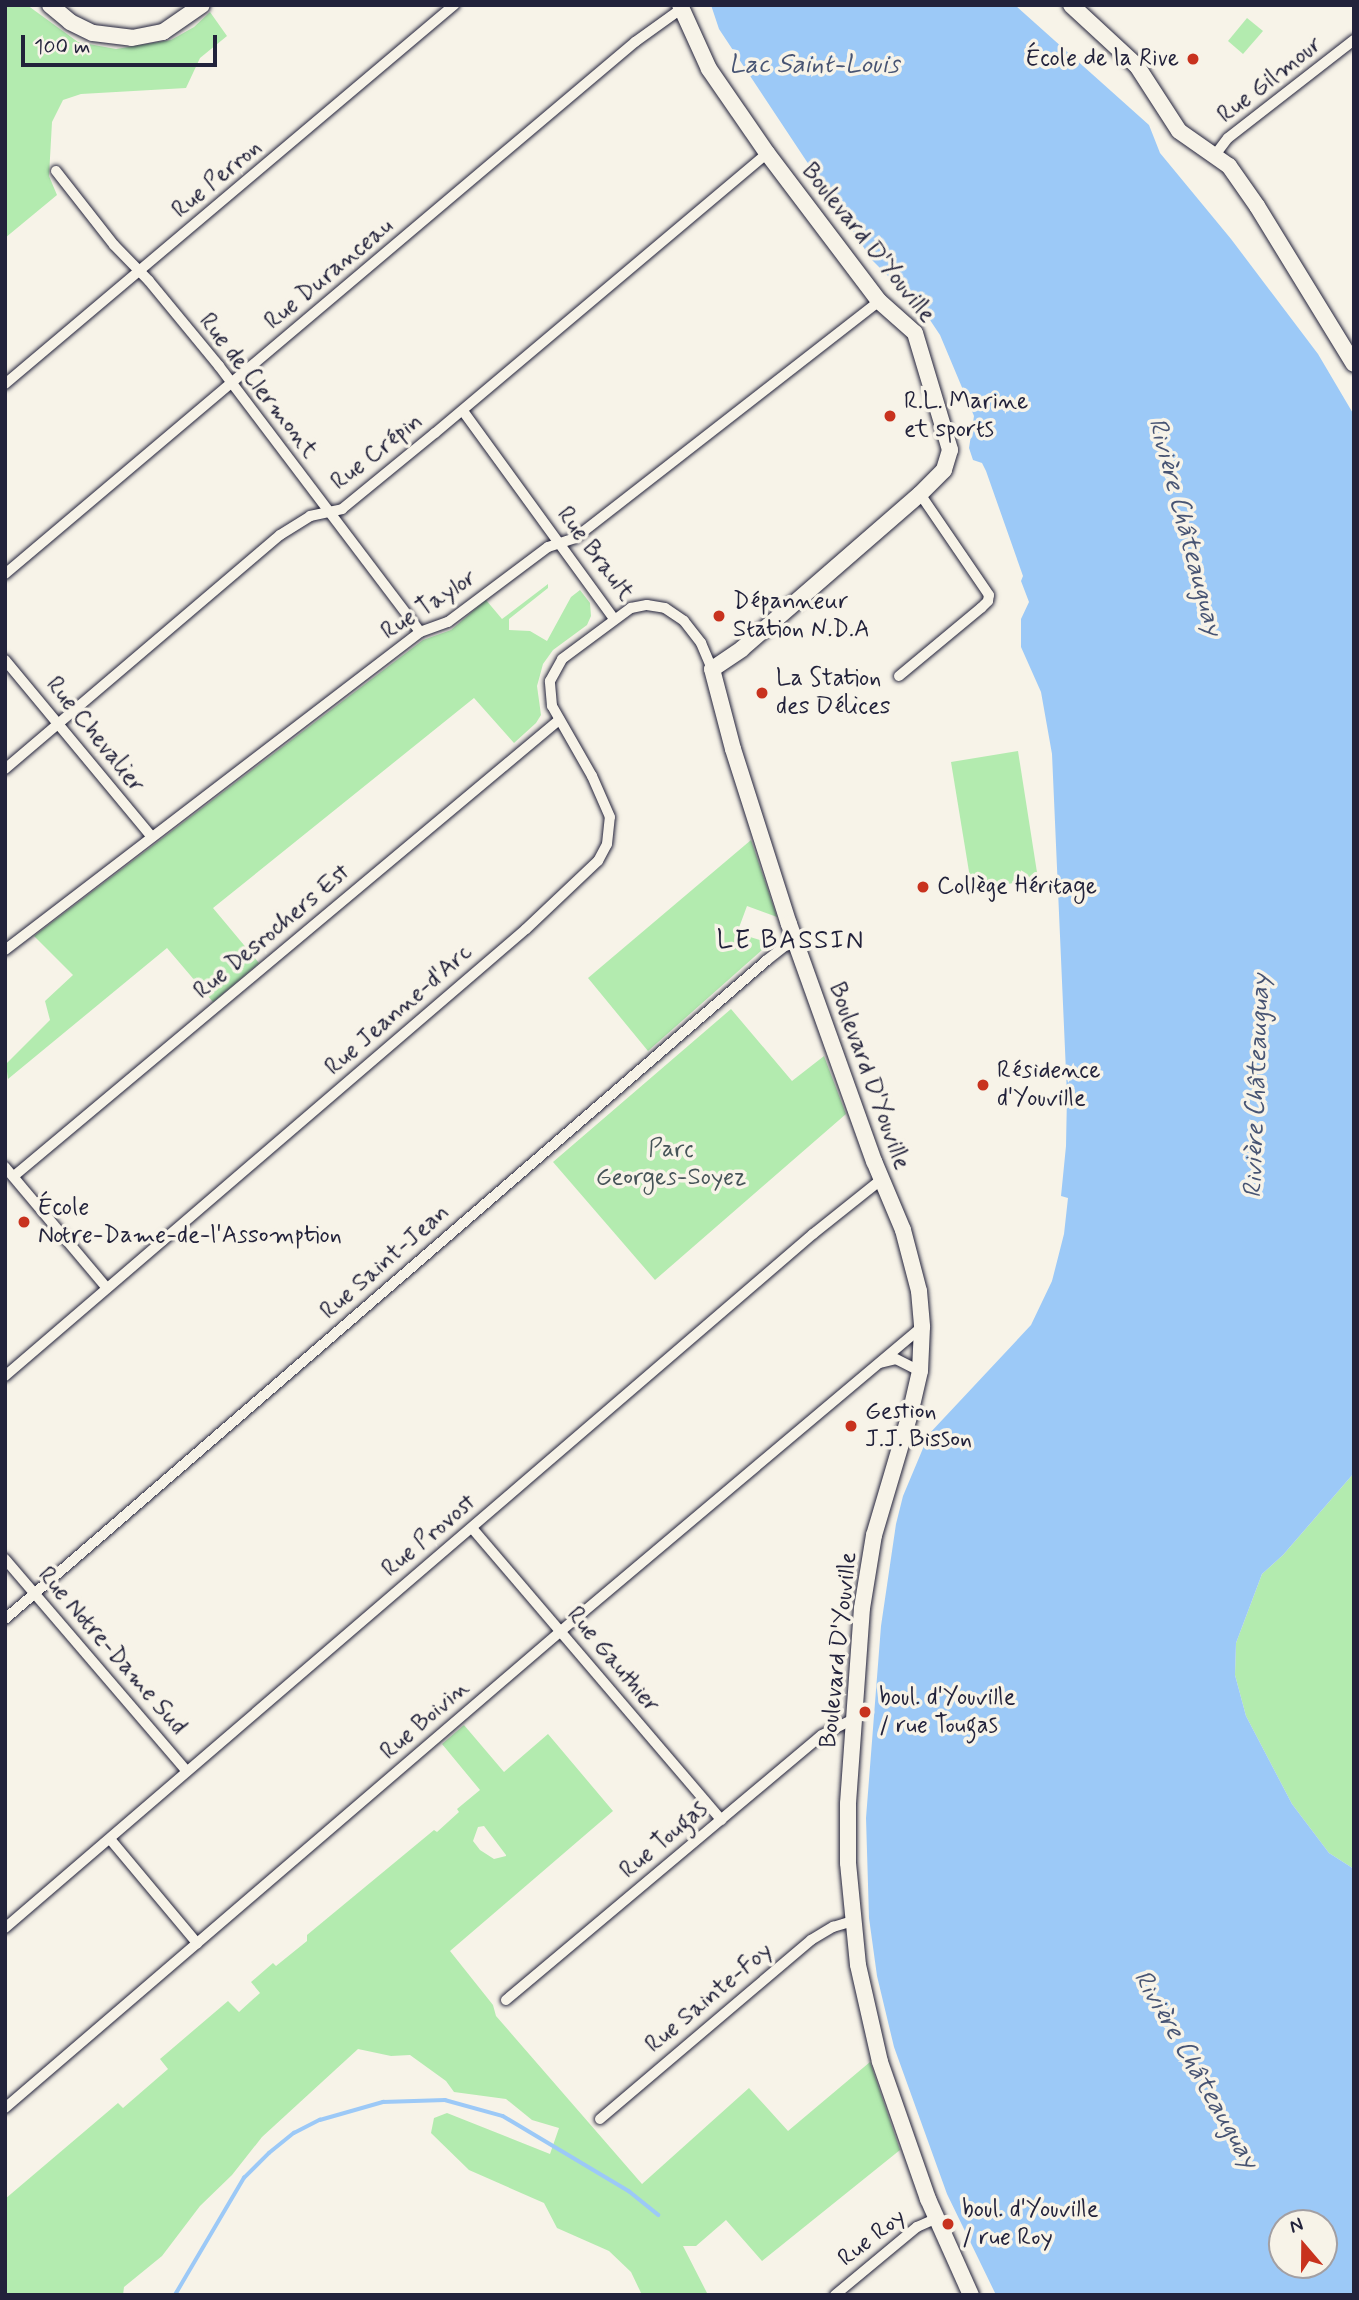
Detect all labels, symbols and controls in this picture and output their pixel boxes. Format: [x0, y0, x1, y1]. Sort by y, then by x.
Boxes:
scale bar [24, 21, 220, 65]
street label: Rue Gilmour [1210, 29, 1330, 131]
text: 100 m [34, 33, 90, 61]
place label: École de la Rive [1025, 45, 1179, 73]
water label: Lac Saint-Louis [727, 50, 901, 82]
marker: École de la Rive [1185, 51, 1201, 67]
street label: Rue Perron [167, 133, 267, 225]
street label: Boulevard D'Youville [795, 158, 941, 328]
street label: Rue Duranceau [262, 214, 396, 334]
street label: Rue de Clermont [194, 310, 322, 462]
place label: R.L. Marine et sports [904, 388, 1028, 444]
street label: Rue Crépin [325, 407, 429, 497]
marker: R.L. Marine et sports [882, 408, 898, 424]
water label: Rivière Châteauguay [1139, 412, 1229, 642]
street label: Rue Brault [551, 503, 639, 605]
street label: Rue Taylor [378, 565, 480, 645]
place label: Dépanneur Station N.D.A [733, 588, 869, 644]
marker: Dépanneur Station N.D.A [711, 608, 727, 624]
place label: La Station des Délices [776, 665, 890, 721]
street label: Rue Chevalier [39, 671, 151, 799]
marker: La Station des Délices [754, 685, 770, 701]
street label: Rue Desrochers Est [189, 859, 355, 1005]
place label: Collège Héritage [937, 873, 1099, 901]
marker: Collège Héritage [915, 879, 931, 895]
district label: LE BASSIN [717, 926, 865, 958]
street label: Rue Jeanne-d'Arc [319, 938, 479, 1082]
water label: Rivière Châteauguay [1238, 971, 1278, 1201]
street label: Boulevard D'Youville [822, 979, 916, 1173]
place label: Résidence d'Youville [997, 1057, 1100, 1113]
marker: Résidence d'Youville [975, 1077, 991, 1093]
park label: Parc Georges-Soyez [596, 1136, 746, 1192]
place label: École Notre-Dame-de-l'Assomption [38, 1194, 342, 1250]
street label: Rue Saint-Jean [315, 1199, 455, 1325]
marker: École Notre-Dame-de-l'Assomption [16, 1214, 32, 1230]
place label: Gestion J.J. Bisson [865, 1398, 972, 1454]
marker: Gestion J.J. Bisson [843, 1418, 859, 1434]
street label: Rue Provost [376, 1488, 482, 1584]
street label: Boulevard D'Youville [814, 1551, 864, 1749]
street label: Rue Notre-Dame Sud [31, 1561, 193, 1741]
street label: Rue Gauthier [562, 1603, 664, 1717]
street label: Rue Boivin [374, 1673, 476, 1767]
place label: boul. d'Youville / rue Tougas [879, 1684, 1015, 1740]
marker: boul. d'Youville / rue Tougas [857, 1704, 873, 1720]
street label: Rue Tougas [614, 1794, 714, 1886]
street label: Rue Sainte-Foy [640, 1937, 778, 2059]
water label: Rivière Châteauguay [1124, 1963, 1266, 2177]
place label: boul. d'Youville / rue Roy [962, 2196, 1098, 2252]
street label: Rue Roy [832, 2202, 912, 2274]
north arrow [1268, 2209, 1338, 2279]
text: N [1286, 2212, 1307, 2240]
marker: boul. d'Youville / rue Roy [940, 2216, 956, 2232]

